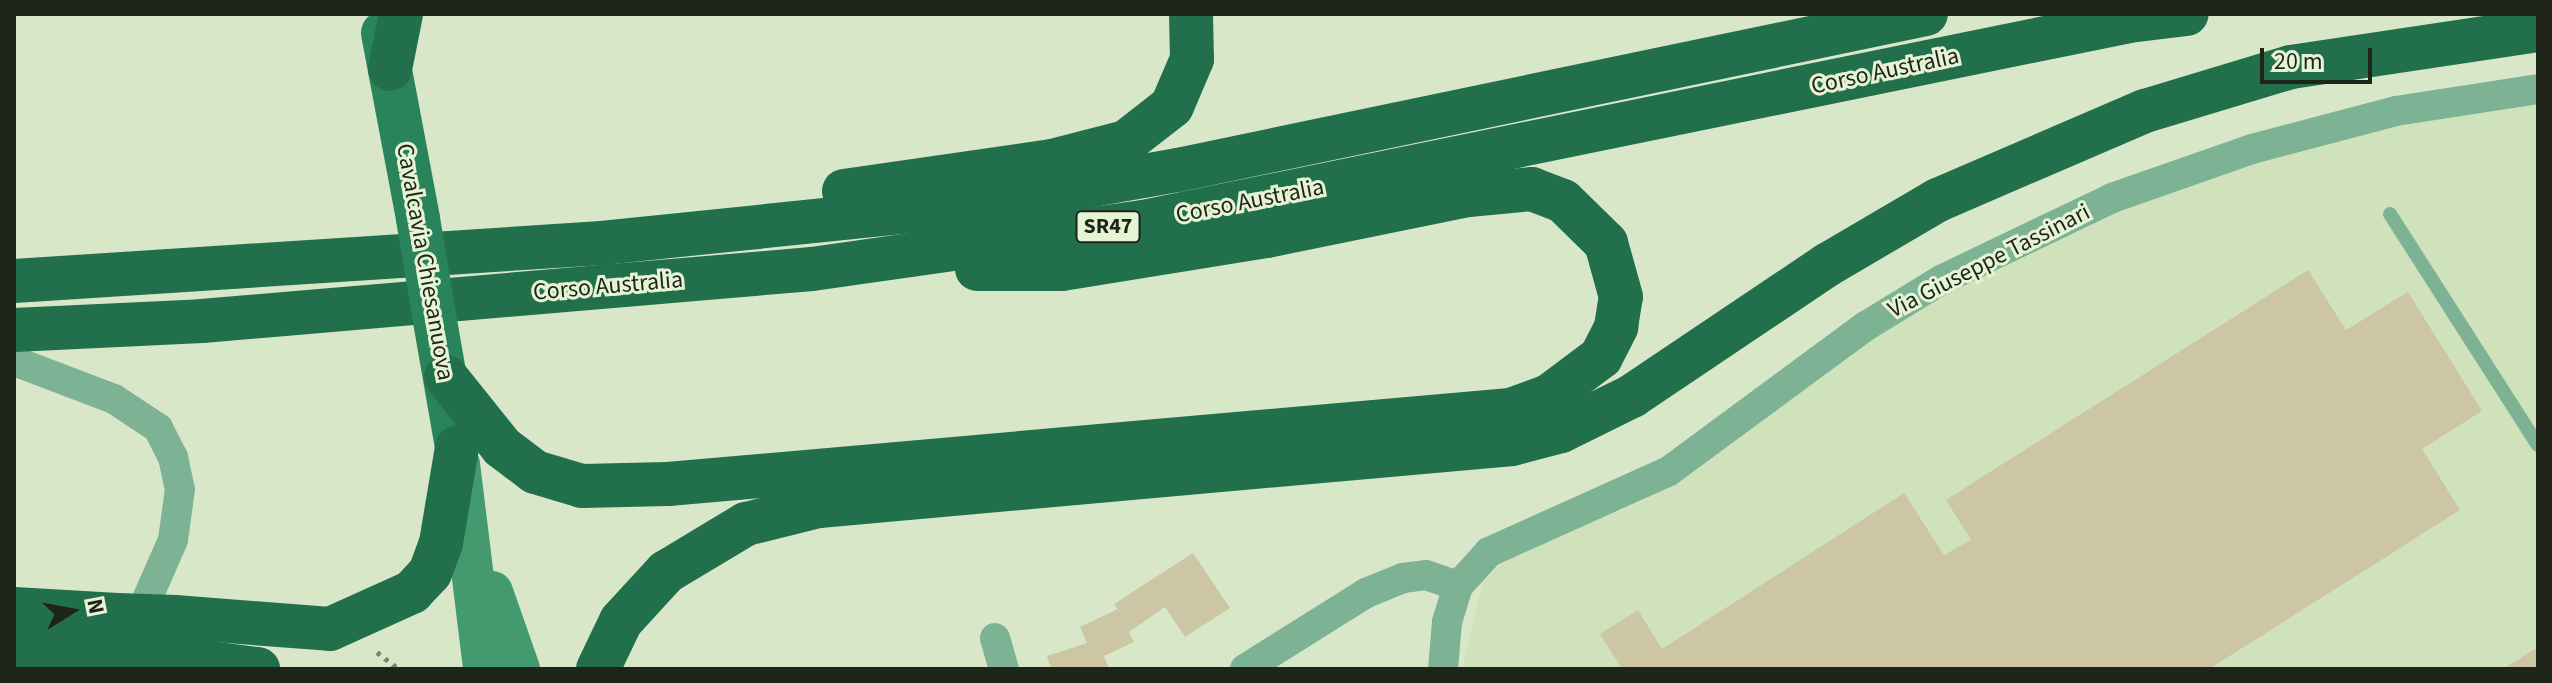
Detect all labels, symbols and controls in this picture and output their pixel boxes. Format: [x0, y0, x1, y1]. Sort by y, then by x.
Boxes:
scale bar [2264, 32, 2376, 82]
street label: Corso Australia [1808, 41, 1962, 101]
text: 20 m [2274, 44, 2323, 79]
street label: Cavalcavia Chiesanuova [390, 141, 460, 383]
street label: Corso Australia [1173, 173, 1327, 229]
street label: Via Giuseppe Tassinari [1883, 198, 2095, 324]
road number: SR47 [1074, 209, 1142, 245]
street label: Corso Australia [532, 265, 684, 307]
north arrow [32, 571, 112, 651]
text: N [78, 596, 113, 617]

